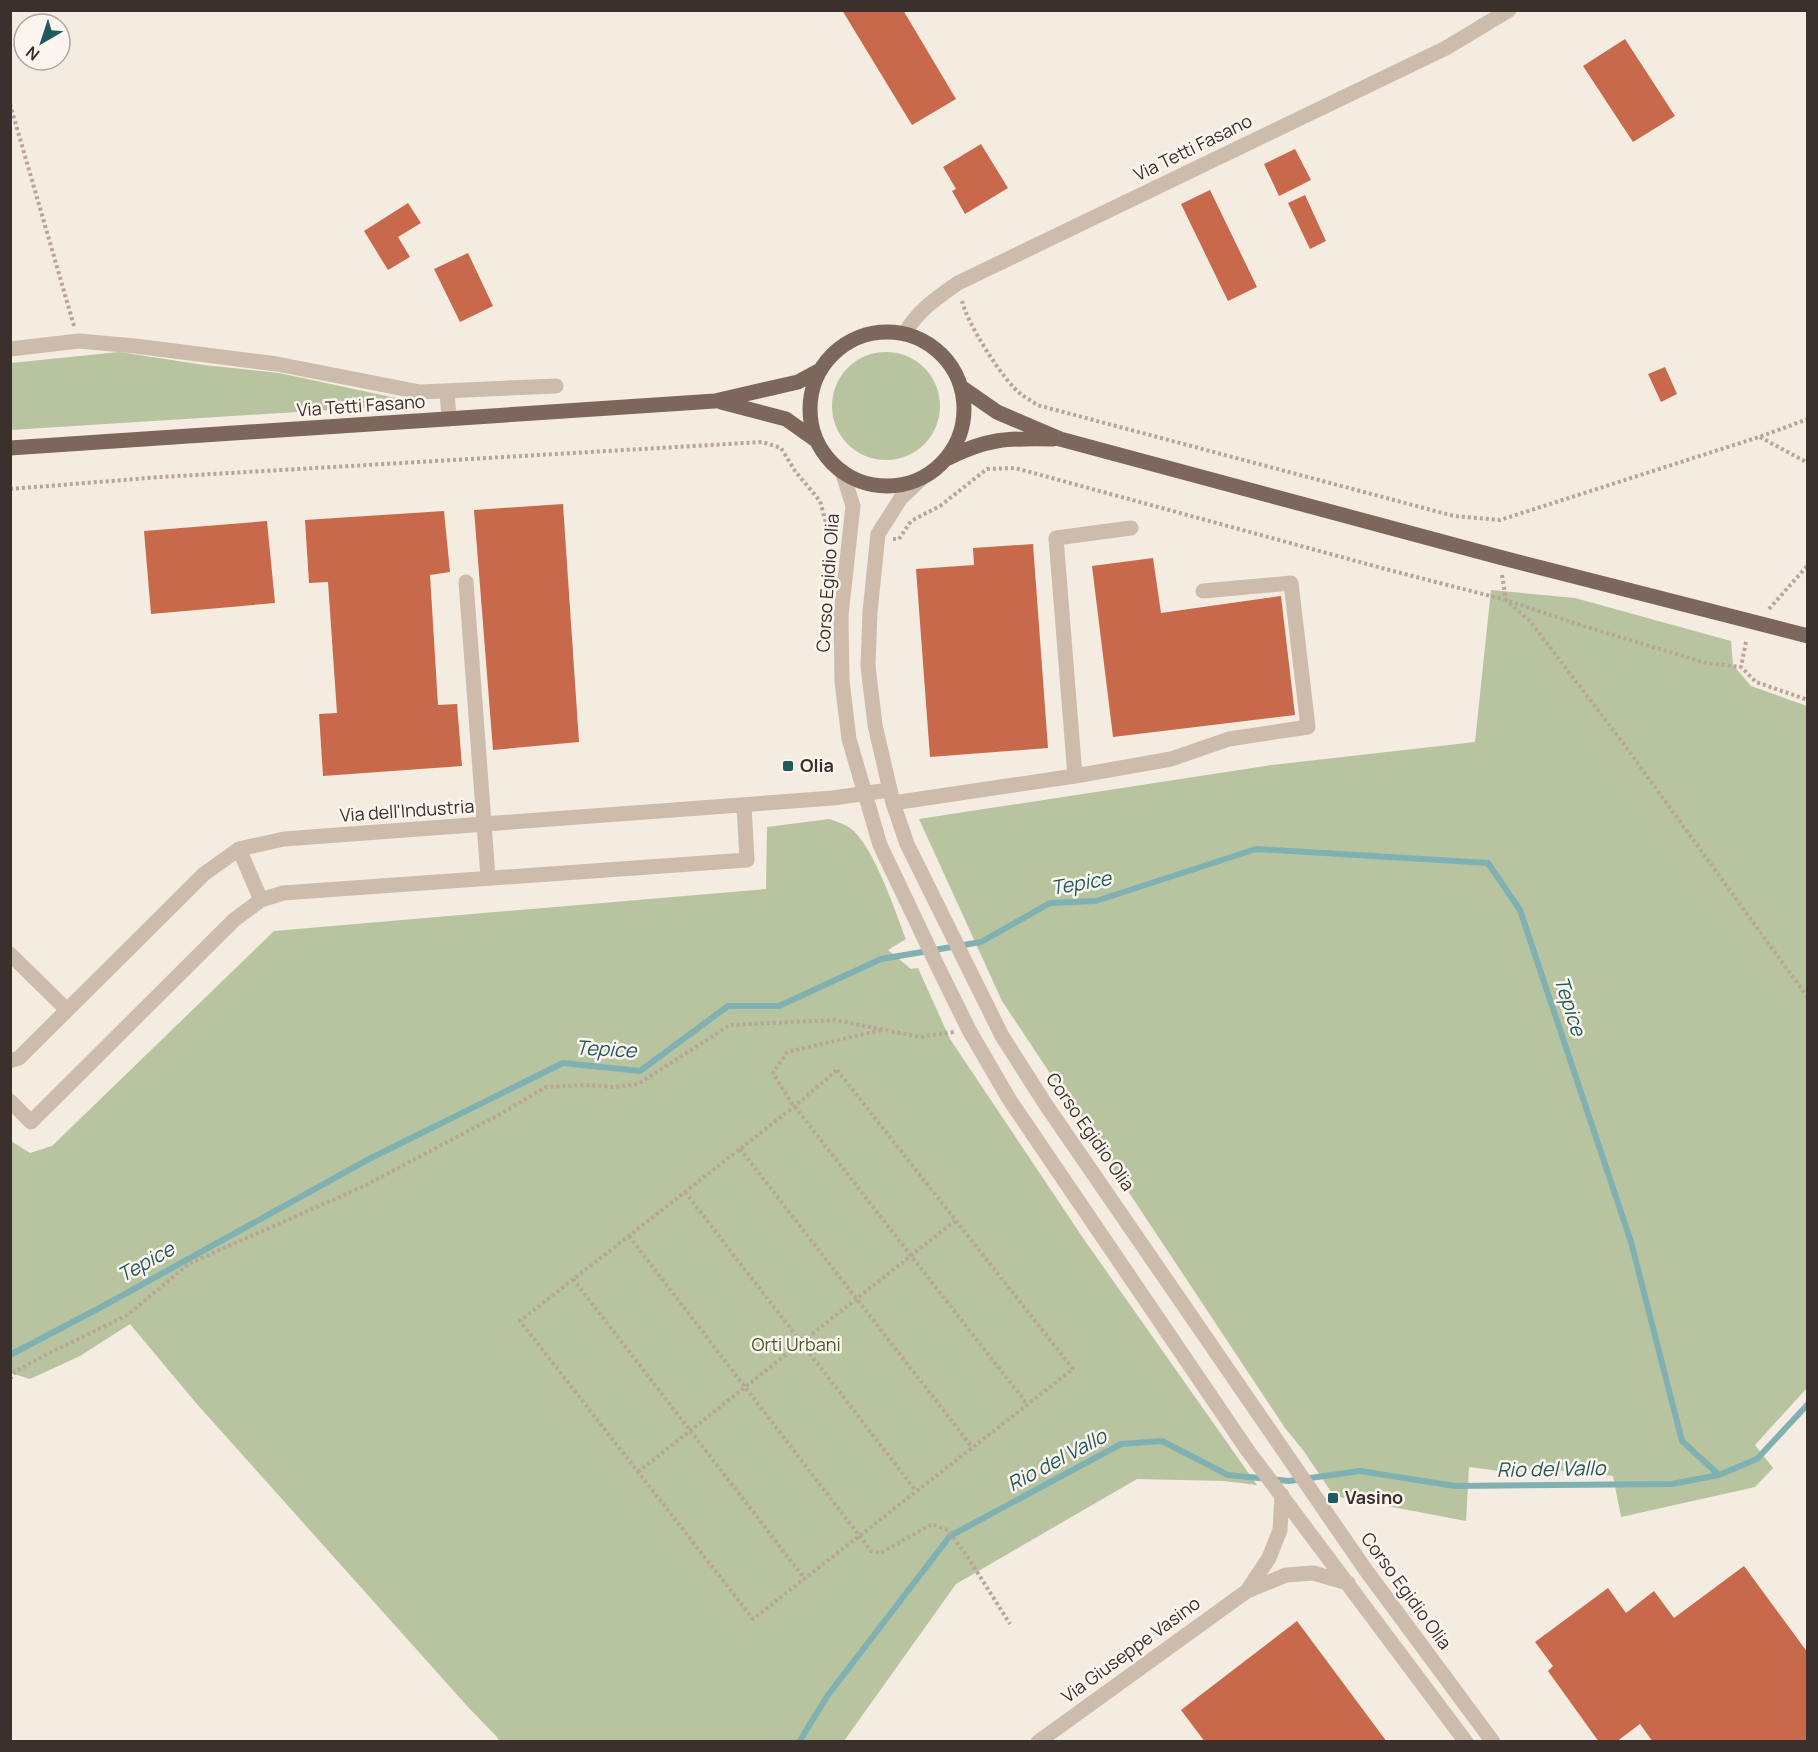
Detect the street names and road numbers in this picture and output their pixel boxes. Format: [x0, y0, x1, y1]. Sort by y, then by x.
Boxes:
street label: Via Tetti Fasano [1129, 108, 1256, 186]
street label: Via Tetti Fasano [296, 389, 426, 421]
street label: Corso Egidio Olia [810, 513, 844, 653]
street label: Via dell'Industria [339, 793, 475, 827]
street label: Corso Egidio Olia [1041, 1068, 1141, 1195]
street label: Corso Egidio Olia [1356, 1527, 1457, 1654]
street label: Via Giuseppe Vasino [1056, 1591, 1205, 1708]

